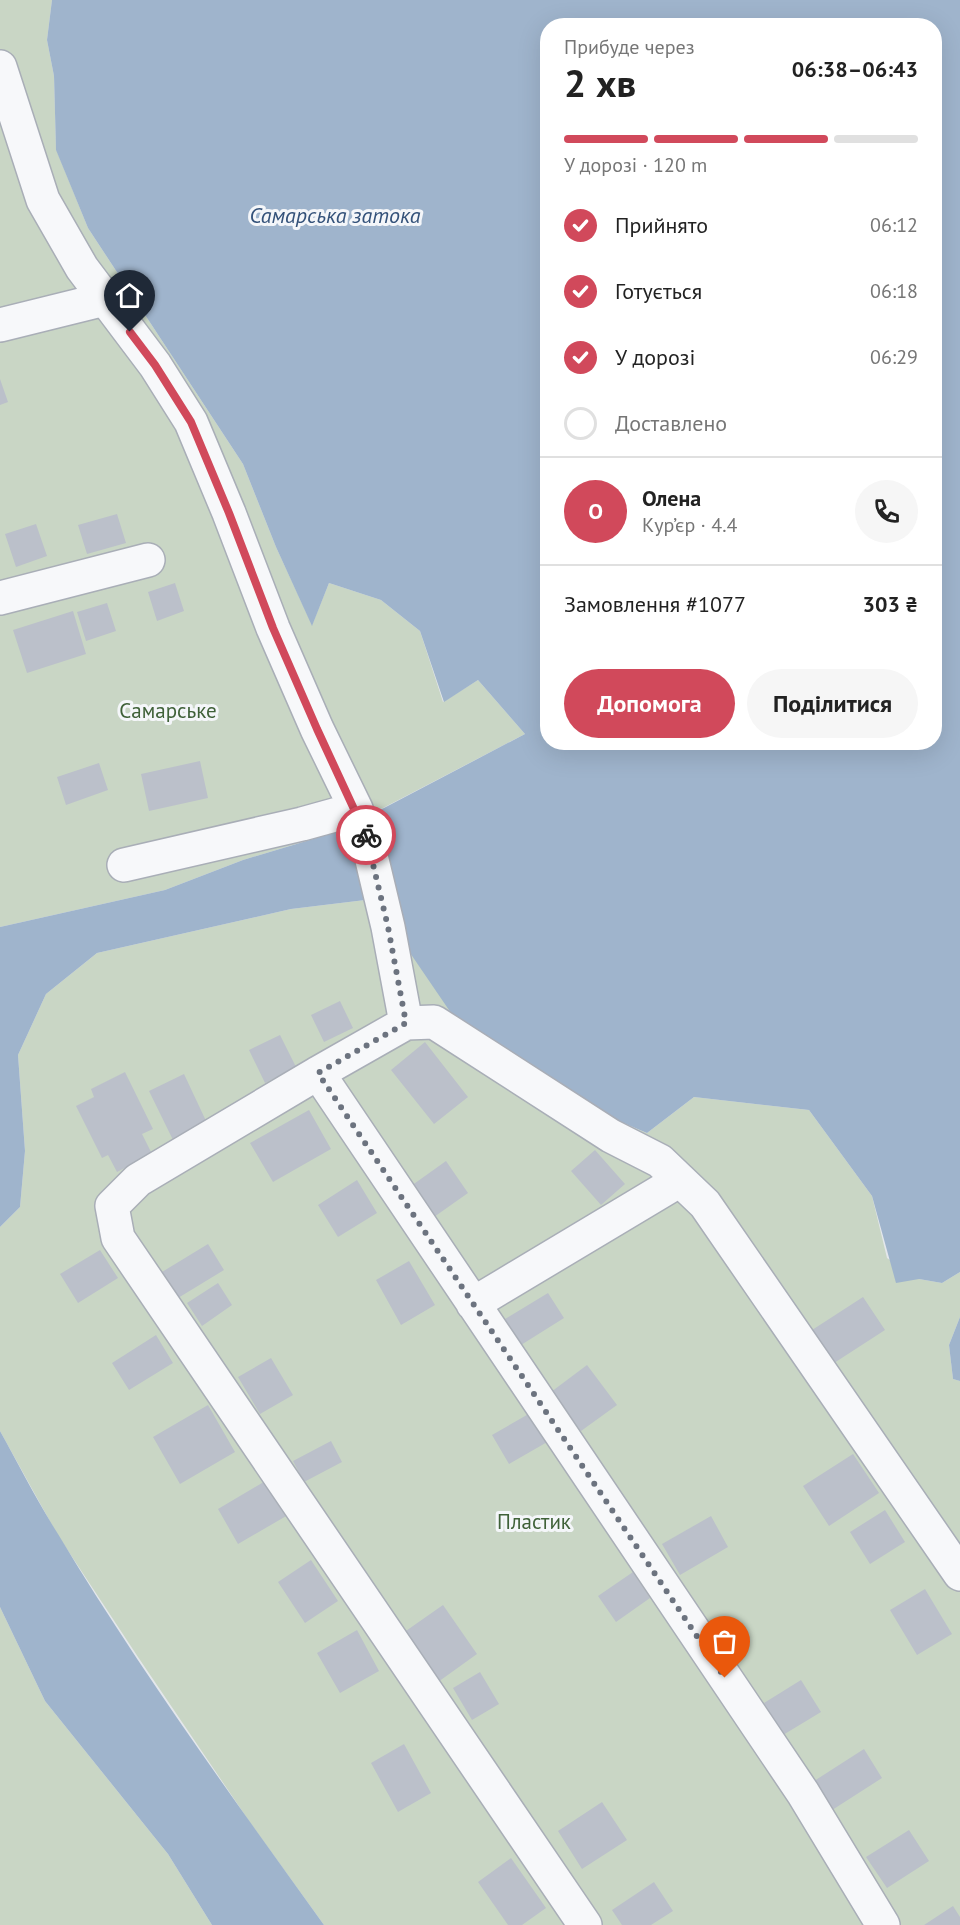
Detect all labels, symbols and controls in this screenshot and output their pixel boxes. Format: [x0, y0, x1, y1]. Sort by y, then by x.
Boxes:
text: Прибуде через [564, 34, 695, 60]
text: 06:38–06:43 [792, 55, 918, 83]
text: 2 хв [564, 57, 636, 108]
text: У дорозі · 120 m [564, 152, 707, 178]
water label: Самарська затока [250, 201, 421, 229]
icon: check [564, 209, 597, 242]
text: Прийнято [615, 211, 708, 239]
text: 06:12 [870, 212, 918, 238]
pin [104, 270, 155, 332]
icon: check [564, 275, 597, 308]
text: Готується [615, 277, 702, 305]
text: 06:18 [870, 278, 918, 304]
icon: home [113, 279, 146, 312]
icon: check [564, 341, 597, 374]
text: У дорозі [615, 343, 695, 371]
text: 06:29 [870, 344, 918, 370]
text: Доставлено [615, 409, 727, 437]
button: phone [855, 480, 918, 543]
text: Олена [642, 484, 701, 512]
text: О [588, 497, 603, 525]
text: Кур’єр · 4.4 [642, 512, 737, 538]
text: Замовлення #1077 [564, 590, 746, 618]
text: 303 ₴ [863, 590, 918, 618]
button: Допомога [564, 669, 735, 738]
button: Поділитися [747, 669, 918, 738]
park label: Самарське [119, 697, 217, 724]
courier [336, 805, 396, 865]
icon: bike [350, 819, 383, 852]
park label: Пластик [497, 1508, 571, 1535]
pin [699, 1616, 750, 1678]
icon: bag [708, 1625, 741, 1658]

